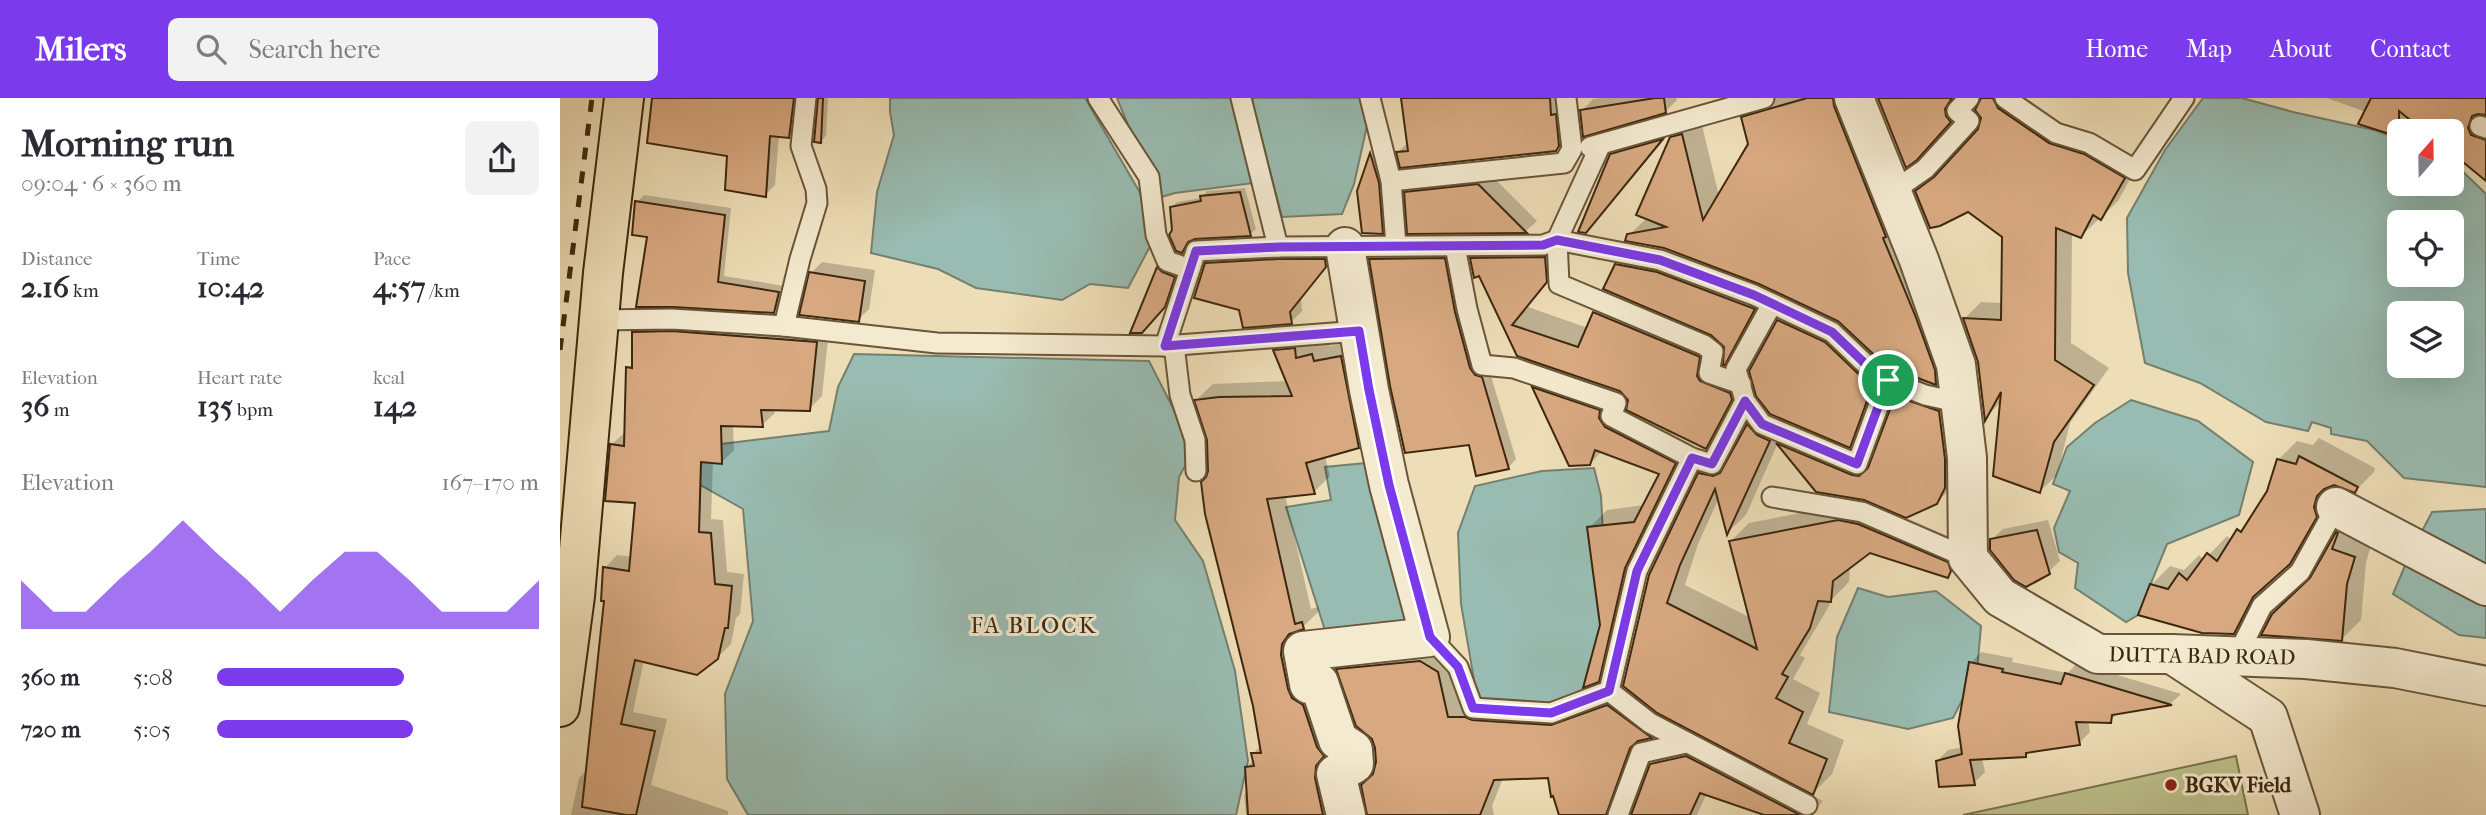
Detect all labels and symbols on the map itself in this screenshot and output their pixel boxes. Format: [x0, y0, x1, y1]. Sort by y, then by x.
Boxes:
north arrow [2387, 119, 2464, 196]
pin [1858, 350, 1918, 410]
district label: FA BLOCK [971, 612, 1097, 639]
street label: DUTTA BAD ROAD [2108, 642, 2296, 670]
place label: BGKV Field [2185, 773, 2292, 797]
marker: BGKV Field [2163, 777, 2179, 793]

